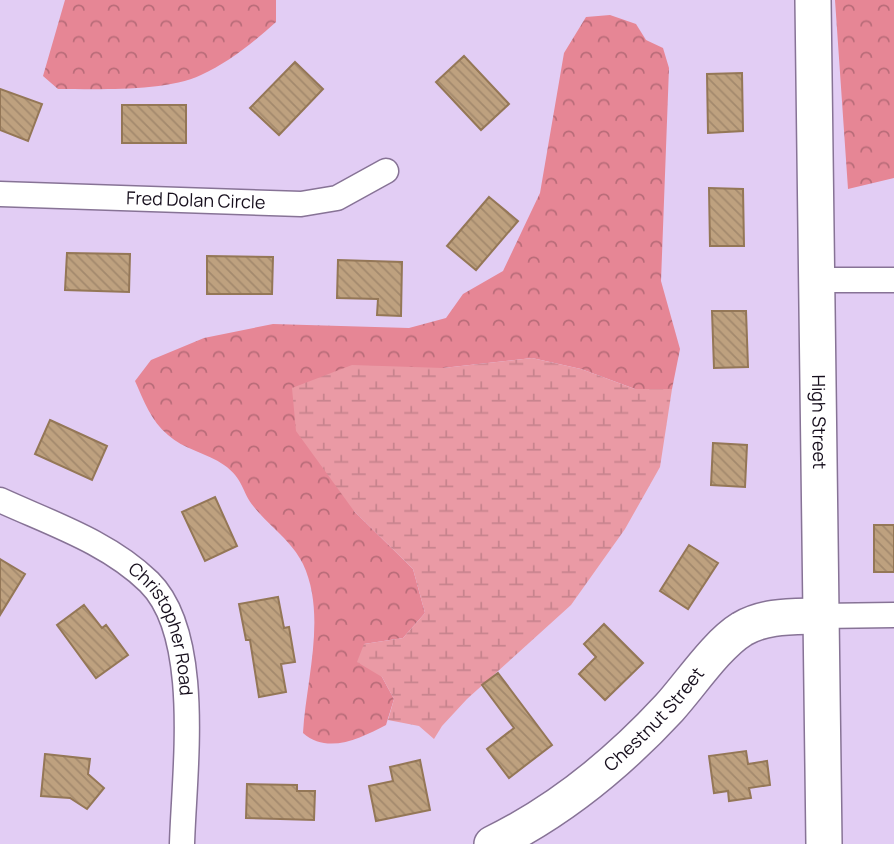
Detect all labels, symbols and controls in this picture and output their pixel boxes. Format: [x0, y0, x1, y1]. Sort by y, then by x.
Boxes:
street label: Fred Dolan Circle [126, 185, 266, 214]
street label: High Street [807, 375, 832, 469]
street label: Christopher Road [124, 556, 199, 696]
street label: Chestnut Street [598, 662, 709, 776]

